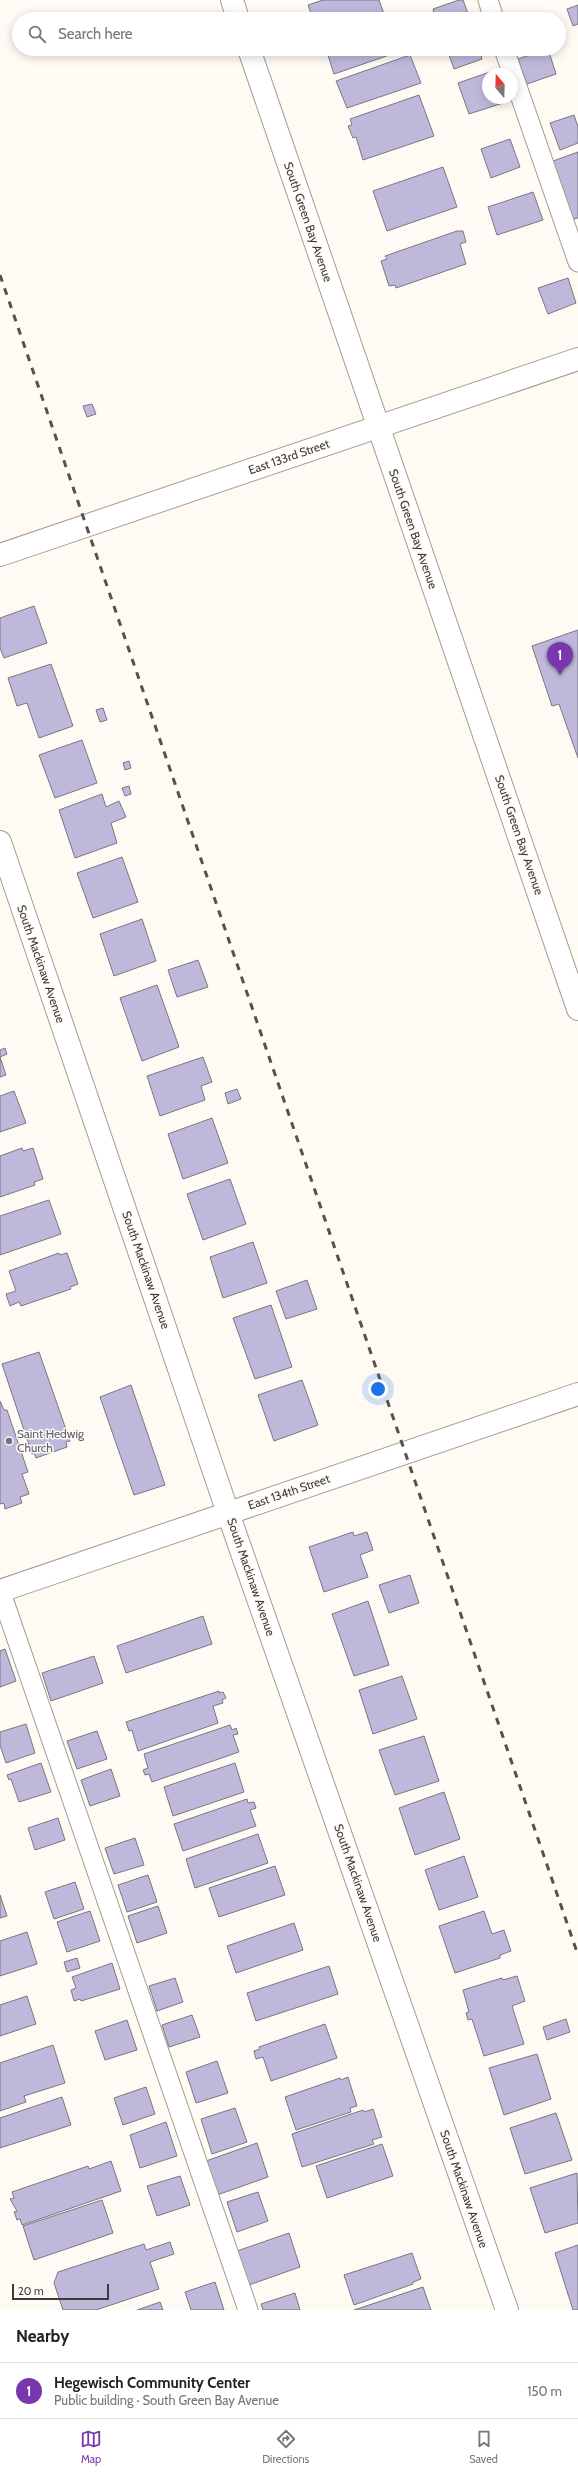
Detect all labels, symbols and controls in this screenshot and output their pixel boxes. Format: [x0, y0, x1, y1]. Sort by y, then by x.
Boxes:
search box [12, 12, 566, 56]
icon: search [26, 23, 48, 45]
text: Search here [58, 25, 133, 43]
north arrow [482, 68, 518, 104]
street label: South Green Bay Avenue [281, 160, 336, 284]
street label: East 133rd Street [246, 436, 331, 477]
street label: South Green Bay Avenue [386, 467, 441, 591]
pin: 1 [547, 642, 573, 675]
street label: South Green Bay Avenue [492, 773, 547, 897]
street label: South Mackinaw Avenue [14, 903, 69, 1025]
street label: South Mackinaw Avenue [119, 1209, 174, 1331]
your location [368, 1379, 388, 1399]
place label: Saint Hedwig Church [17, 1426, 85, 1455]
marker: Saint Hedwig Church [4, 1436, 14, 1446]
street label: East 134th Street [246, 1471, 332, 1513]
street label: South Mackinaw Avenue [224, 1516, 279, 1638]
street label: South Mackinaw Avenue [331, 1822, 386, 1944]
street label: South Mackinaw Avenue [437, 2128, 492, 2250]
scale bar [12, 2282, 109, 2301]
text: 20 m [18, 2284, 44, 2298]
text: Nearby [16, 2326, 69, 2346]
text: Hegewisch Community Center [54, 2374, 250, 2392]
text: 1 [27, 2383, 31, 2399]
text: 150 m [527, 2383, 562, 2399]
text: Public building · South Green Bay Avenue [54, 2392, 279, 2408]
tab: Map [80, 2428, 102, 2466]
tab: Directions [262, 2428, 309, 2466]
tab: Saved [469, 2428, 498, 2466]

